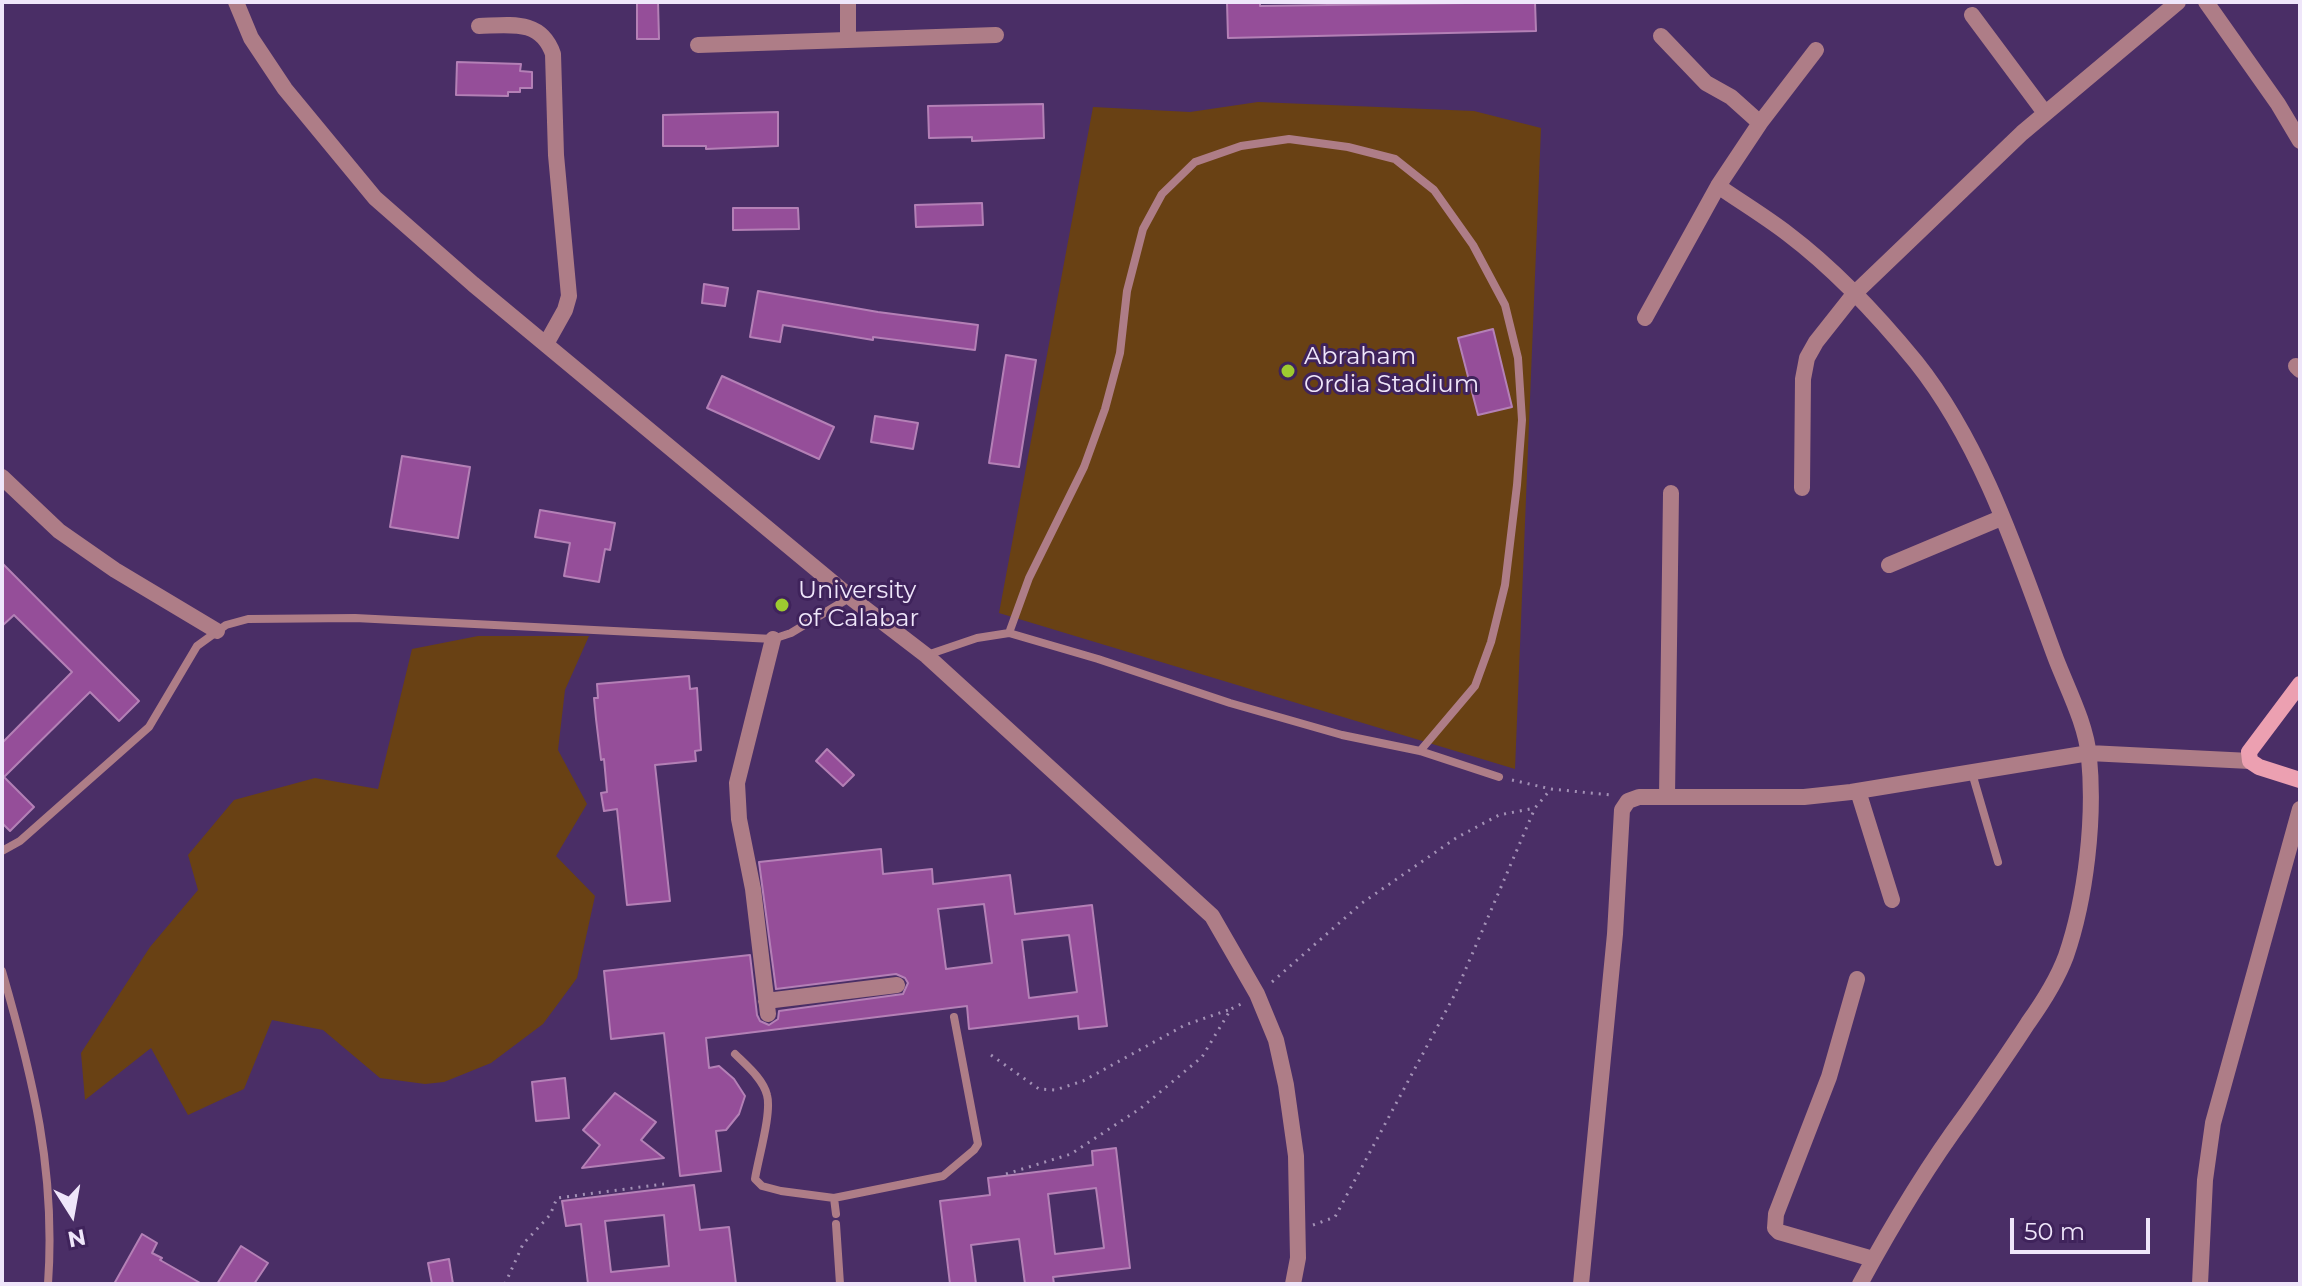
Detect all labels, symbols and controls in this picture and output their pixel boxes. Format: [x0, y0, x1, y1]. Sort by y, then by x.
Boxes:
place label: Abraham Ordia Stadium [1304, 343, 1479, 399]
marker: Abraham Ordia Stadium [1279, 362, 1297, 380]
place label: University of Calabar [798, 577, 919, 633]
marker: University of Calabar [773, 596, 791, 614]
north arrow [32, 1174, 112, 1254]
scale bar [2014, 1202, 2154, 1252]
text: 50 m [2024, 1217, 2085, 1246]
text: N [65, 1223, 88, 1253]

